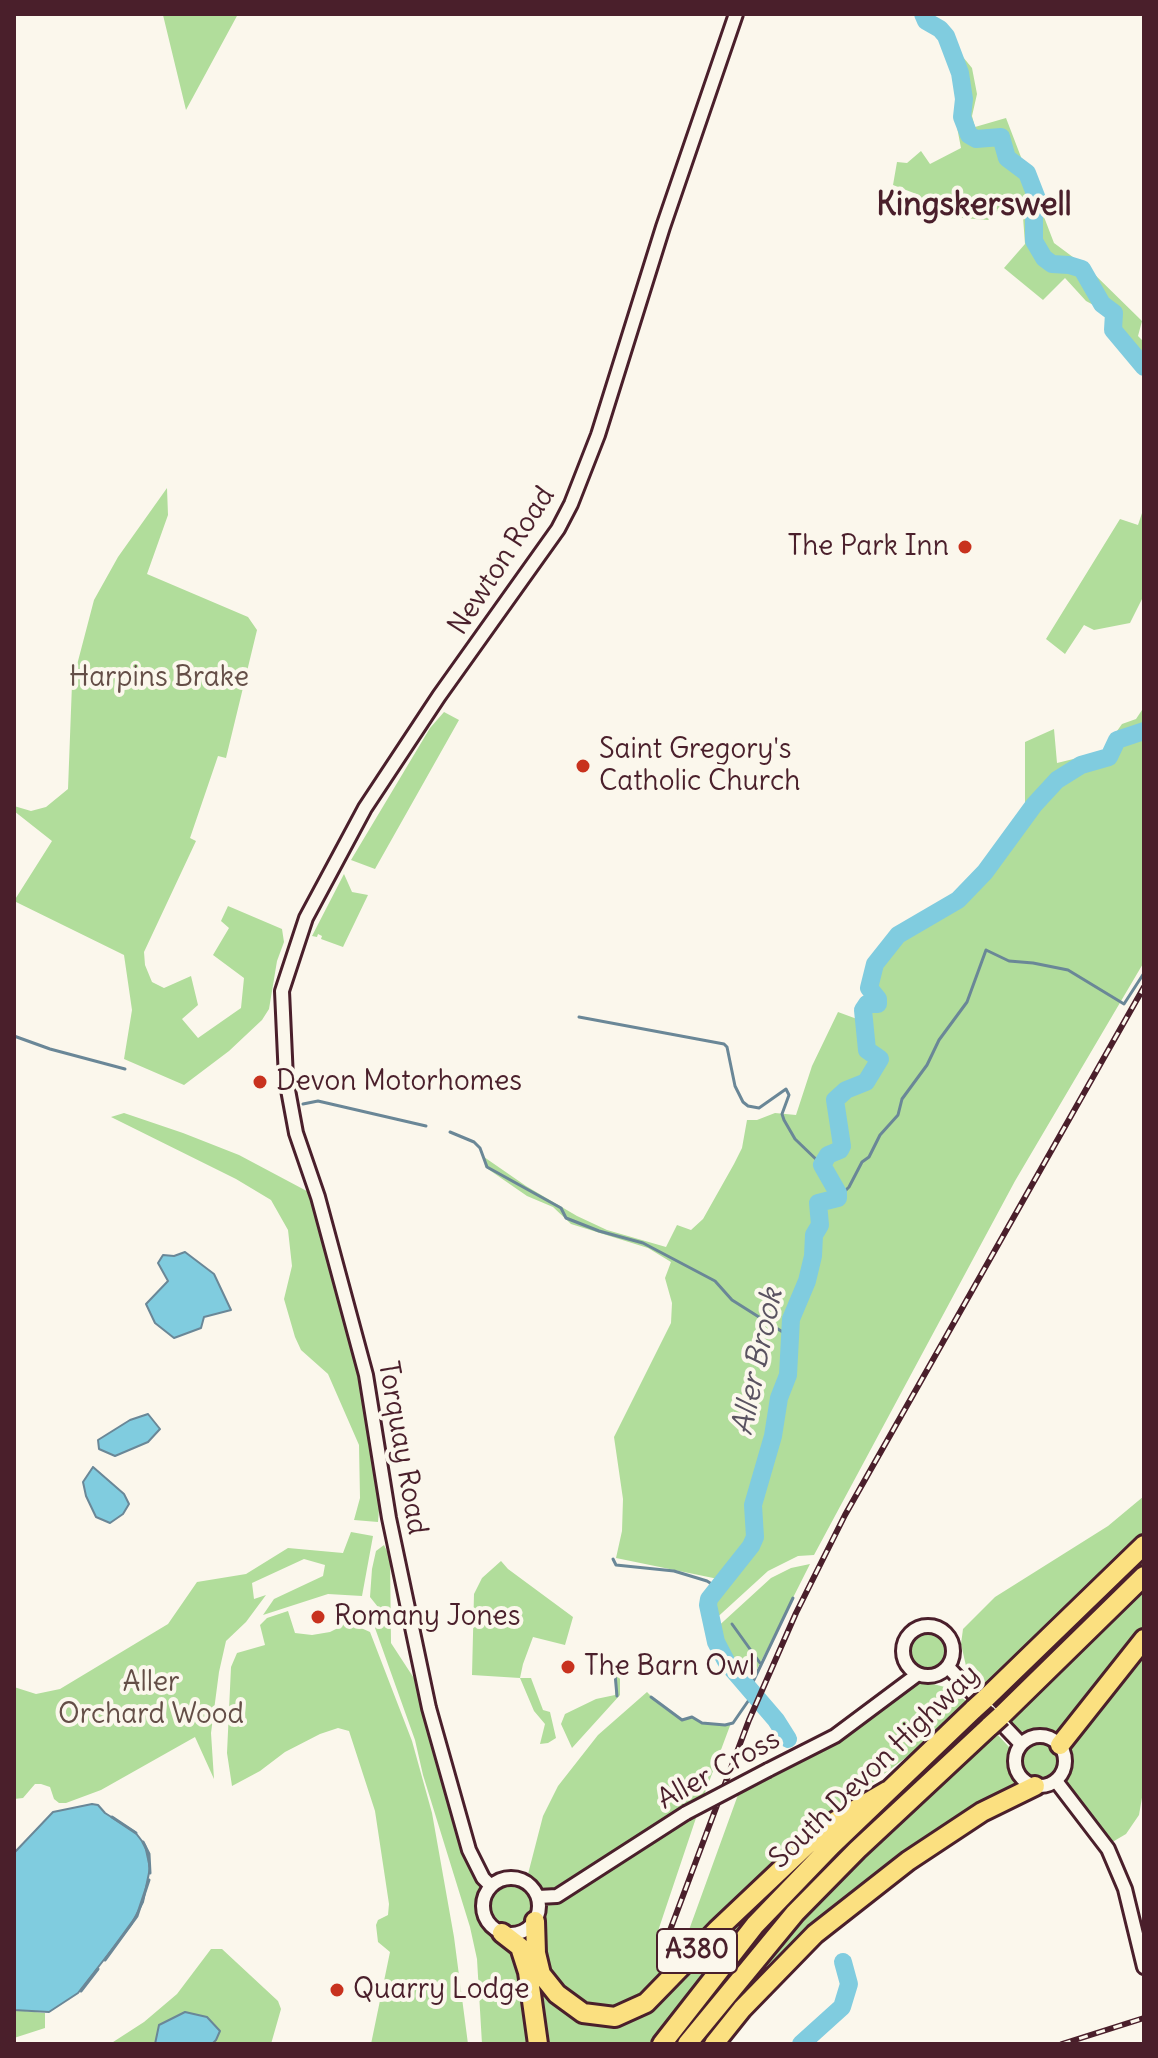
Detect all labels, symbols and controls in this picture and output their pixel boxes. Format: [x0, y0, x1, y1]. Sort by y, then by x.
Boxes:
district label: Kingskerswell [876, 187, 1072, 225]
street label: Newton Road [442, 481, 562, 641]
place label: The Park Inn [787, 530, 949, 564]
marker: The Park Inn [956, 538, 974, 556]
park label: Harpins Brake [69, 661, 249, 695]
place label: Saint Gregory's Catholic Church [599, 733, 800, 799]
marker: Saint Gregory's Catholic Church [574, 757, 592, 775]
place label: Devon Motorhomes [276, 1065, 522, 1099]
marker: Devon Motorhomes [251, 1073, 269, 1091]
water label: Aller Brook [725, 1285, 791, 1439]
street label: Torquay Road [370, 1359, 434, 1537]
place label: Romany Jones [334, 1600, 520, 1634]
marker: Romany Jones [309, 1608, 327, 1626]
place label: The Barn Owl [584, 1650, 755, 1684]
marker: The Barn Owl [559, 1658, 577, 1676]
street label: South Devon Highway [763, 1658, 987, 1876]
park label: Aller Orchard Wood [58, 1666, 244, 1732]
street label: Aller Cross [652, 1723, 786, 1817]
road number: A380 [657, 1929, 737, 1973]
place label: Quarry Lodge [353, 1973, 530, 2007]
marker: Quarry Lodge [328, 1981, 346, 1999]

